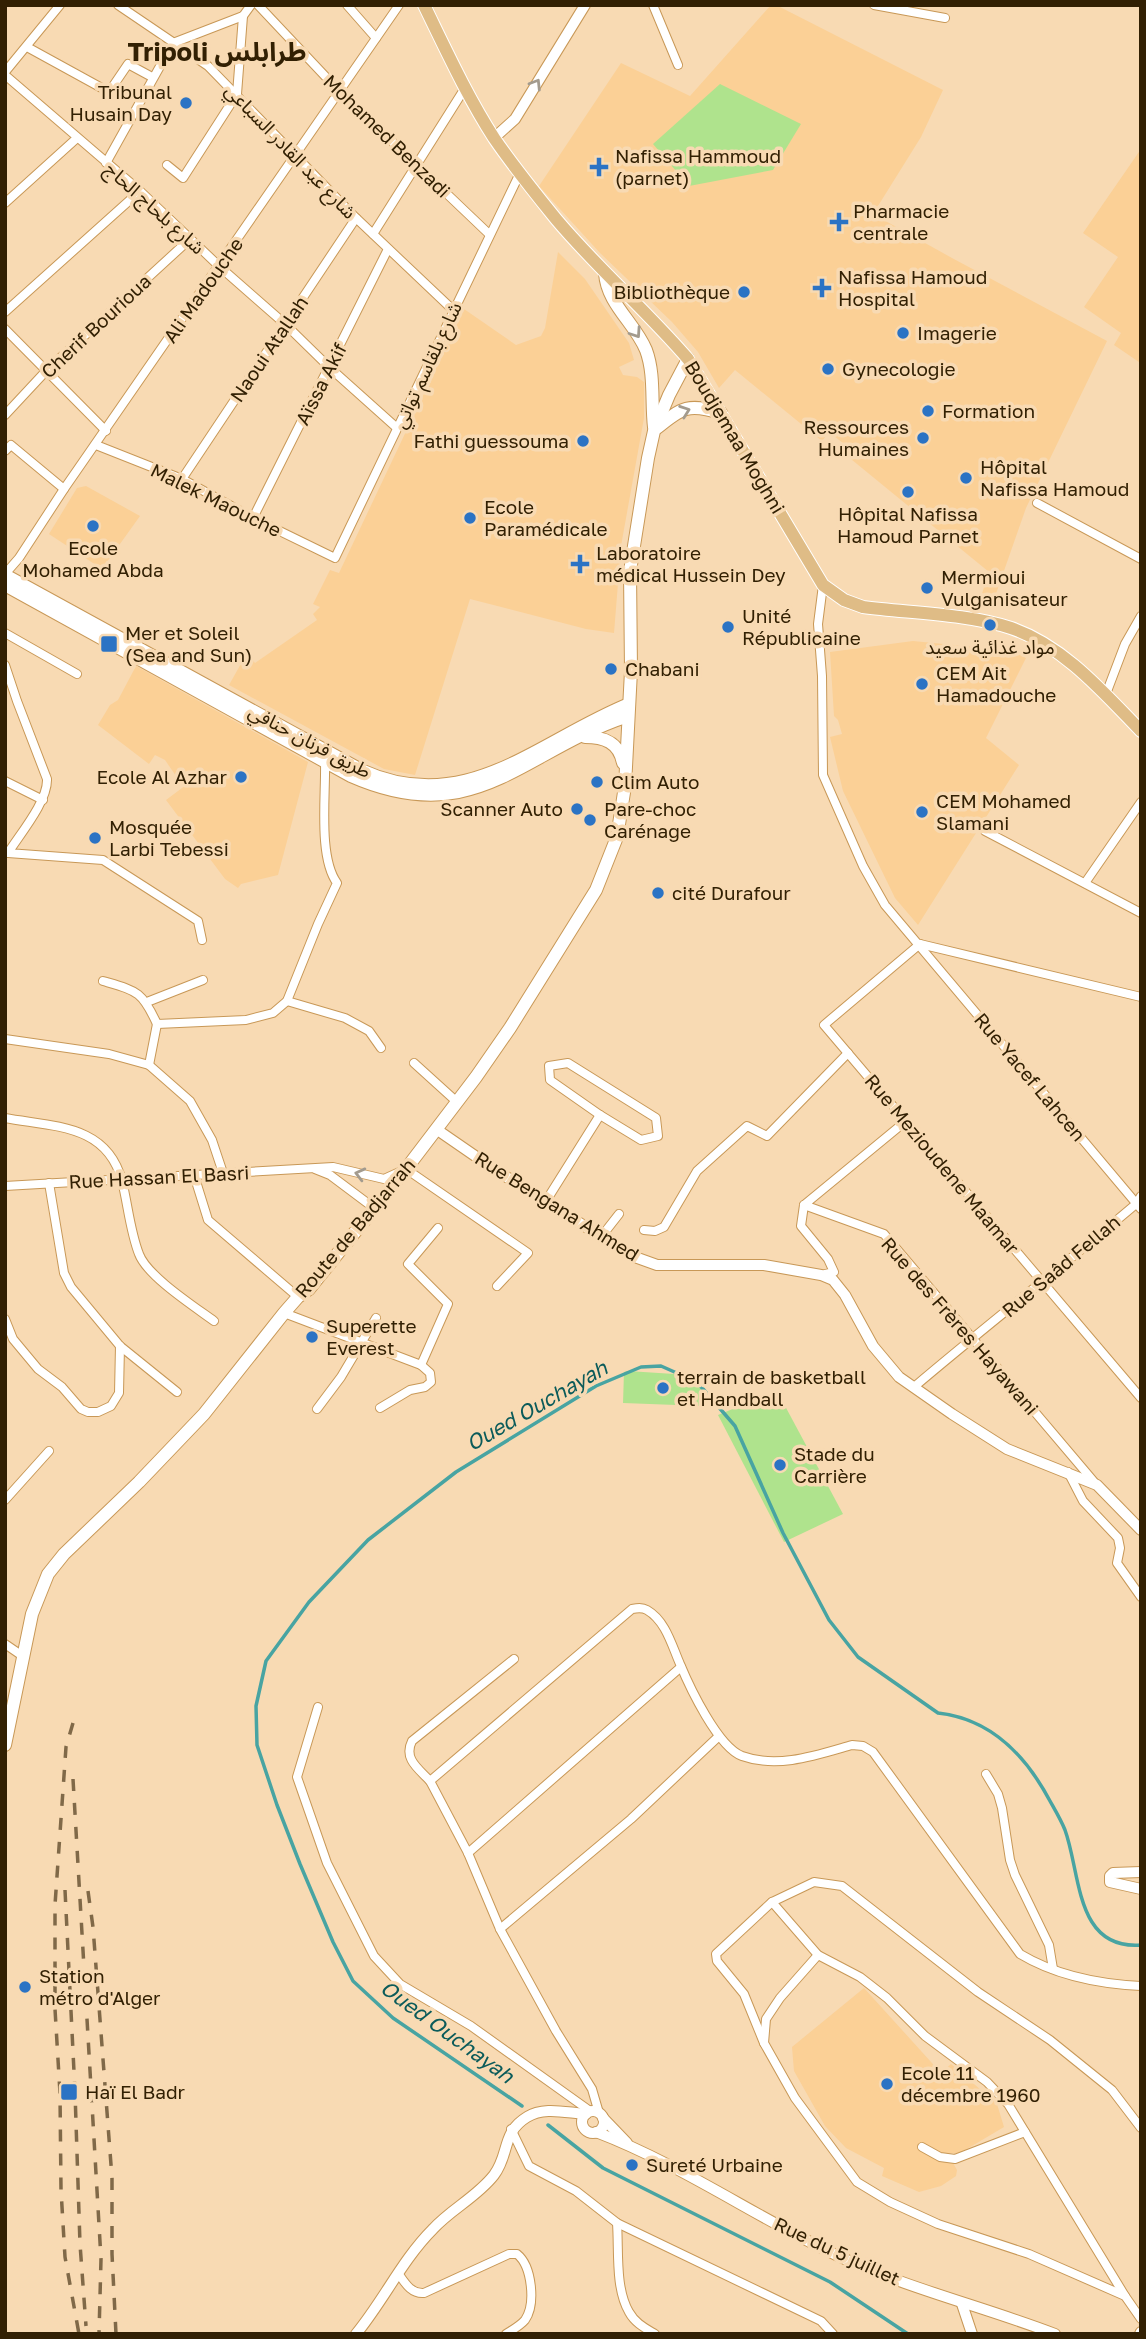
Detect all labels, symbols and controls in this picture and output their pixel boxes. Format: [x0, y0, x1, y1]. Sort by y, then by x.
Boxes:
district label: Tripoli طرابلس [128, 36, 306, 67]
street label: Mohamed Benzadi [319, 69, 455, 202]
street label: شارع عبد القادر السباعي [218, 78, 362, 226]
one-way arrow [528, 79, 541, 92]
place label: Tribunal Husain Day [69, 80, 172, 125]
marker: Tribunal Husain Day [178, 95, 194, 111]
place label: Nafissa Hammoud (parnet) [615, 144, 781, 189]
street label: شارع بلحاج الحاج [99, 157, 210, 261]
marker: Nafissa Hammoud (parnet) [589, 157, 609, 177]
place label: Pharmacie centrale [853, 199, 949, 244]
marker: Pharmacie centrale [831, 214, 847, 230]
street label: Ali Madouche [158, 233, 247, 347]
place label: Nafissa Hamoud Hospital [838, 265, 987, 310]
street label: Cherif Bourioua [36, 269, 155, 382]
marker: Nafissa Hamoud Hospital [812, 278, 832, 298]
place label: Bibliothèque [613, 280, 730, 303]
marker: Bibliothèque [736, 284, 752, 300]
street label: Naoui Atallah [225, 291, 312, 406]
street label: شارع بلقاسم تواتي [387, 298, 470, 433]
place label: Imagerie [917, 321, 997, 344]
one-way arrow [627, 325, 640, 338]
marker: Imagerie [895, 325, 911, 341]
street label: Aïssa Akif [290, 339, 351, 429]
street label: Boudjemaa Moghni [681, 356, 790, 517]
place label: Gynecologie [842, 357, 956, 380]
marker: Gynecologie [820, 361, 836, 377]
place label: Formation [942, 399, 1035, 422]
marker: Formation [920, 403, 936, 419]
one-way arrow [678, 405, 691, 419]
place label: Ressources Humaines [804, 415, 909, 460]
place label: Fathi guessouma [414, 429, 569, 452]
marker: Ressources Humaines [915, 430, 931, 446]
marker: Fathi guessouma [575, 433, 591, 449]
place label: Hôpital Nafissa Hamoud [980, 455, 1129, 500]
street label: Malek Maouche [147, 458, 285, 541]
marker: Hôpital Nafissa Hamoud [958, 470, 974, 486]
marker: Hôpital Nafissa Hamoud Parnet [900, 484, 916, 500]
place label: Ecole Paramédicale [484, 495, 608, 540]
place label: Hôpital Nafissa Hamoud Parnet [837, 502, 979, 547]
marker: Ecole Paramédicale [462, 510, 478, 526]
marker: Ecole Mohamed Abda [85, 518, 101, 534]
place label: Ecole Mohamed Abda [22, 536, 164, 581]
place label: Laboratoire médical Hussein Dey [596, 541, 786, 586]
marker: Laboratoire médical Hussein Dey [570, 554, 590, 574]
place label: Mermioui Vulganisateur [941, 565, 1068, 610]
marker: Mermioui Vulganisateur [919, 580, 935, 596]
place label: Unité Républicaine [742, 604, 861, 649]
marker: مواد غذائية سعيد [982, 617, 998, 633]
marker: Unité Républicaine [720, 619, 736, 635]
place label: Mer et Soleil (Sea and Sun) [125, 621, 252, 666]
marker: Mer et Soleil (Sea and Sun) [99, 634, 119, 654]
place label: مواد غذائية سعيد [925, 635, 1055, 659]
place label: Chabani [625, 657, 700, 680]
marker: Chabani [603, 661, 619, 677]
place label: CEM Ait Hamadouche [936, 661, 1056, 706]
marker: CEM Ait Hamadouche [914, 676, 930, 692]
street label: طريق فرنان حنافي [243, 699, 375, 786]
place label: Ecole Al Azhar [97, 765, 228, 788]
marker: Ecole Al Azhar [233, 769, 249, 785]
place label: Clim Auto [611, 770, 700, 793]
marker: Clim Auto [589, 774, 605, 790]
place label: CEM Mohamed Slamani [936, 789, 1071, 834]
place label: Scanner Auto [440, 797, 563, 820]
place label: Pare-choc Carénage [604, 797, 696, 842]
marker: Scanner Auto [569, 801, 585, 817]
marker: CEM Mohamed Slamani [914, 804, 930, 820]
marker: Pare-choc Carénage [582, 812, 598, 828]
place label: Mosquée Larbi Tebessi [109, 815, 229, 860]
marker: Mosquée Larbi Tebessi [87, 830, 103, 846]
place label: cité Durafour [672, 881, 791, 904]
marker: cité Durafour [650, 885, 666, 901]
street label: Rue Yacef Lahcen [970, 1008, 1091, 1146]
street label: Rue Mezioudene Maamar [860, 1069, 1025, 1259]
street label: Rue Bengana Ahmed [471, 1146, 643, 1265]
street label: Route de Badjarrah [290, 1153, 420, 1302]
street label: Rue Hassan El Basri [68, 1160, 250, 1193]
one-way arrow [354, 1168, 366, 1182]
street label: Rue Saâd Fellah [997, 1210, 1124, 1322]
street label: Rue des Frères Hayawani [877, 1232, 1044, 1419]
place label: Superette Everest [326, 1314, 417, 1359]
marker: Superette Everest [304, 1329, 320, 1345]
water label: Oued Ouchayah [461, 1354, 613, 1456]
place label: terrain de basketball et Handball [677, 1365, 866, 1410]
marker: terrain de basketball et Handball [655, 1380, 671, 1396]
place label: Stade du Carrière [794, 1442, 875, 1487]
marker: Stade du Carrière [772, 1457, 788, 1473]
place label: Station métro d'Alger [39, 1964, 161, 2009]
water label: Oued Ouchayah [376, 1974, 520, 2089]
marker: Station métro d'Alger [17, 1979, 33, 1995]
place label: Ecole 11 décembre 1960 [901, 2061, 1041, 2106]
marker: Ecole 11 décembre 1960 [879, 2076, 895, 2092]
place label: Haï El Badr [85, 2080, 186, 2103]
marker: Haï El Badr [59, 2082, 79, 2102]
place label: Sureté Urbaine [646, 2153, 783, 2176]
marker: Sureté Urbaine [624, 2157, 640, 2173]
street label: Rue du 5 juillet [771, 2211, 904, 2290]

